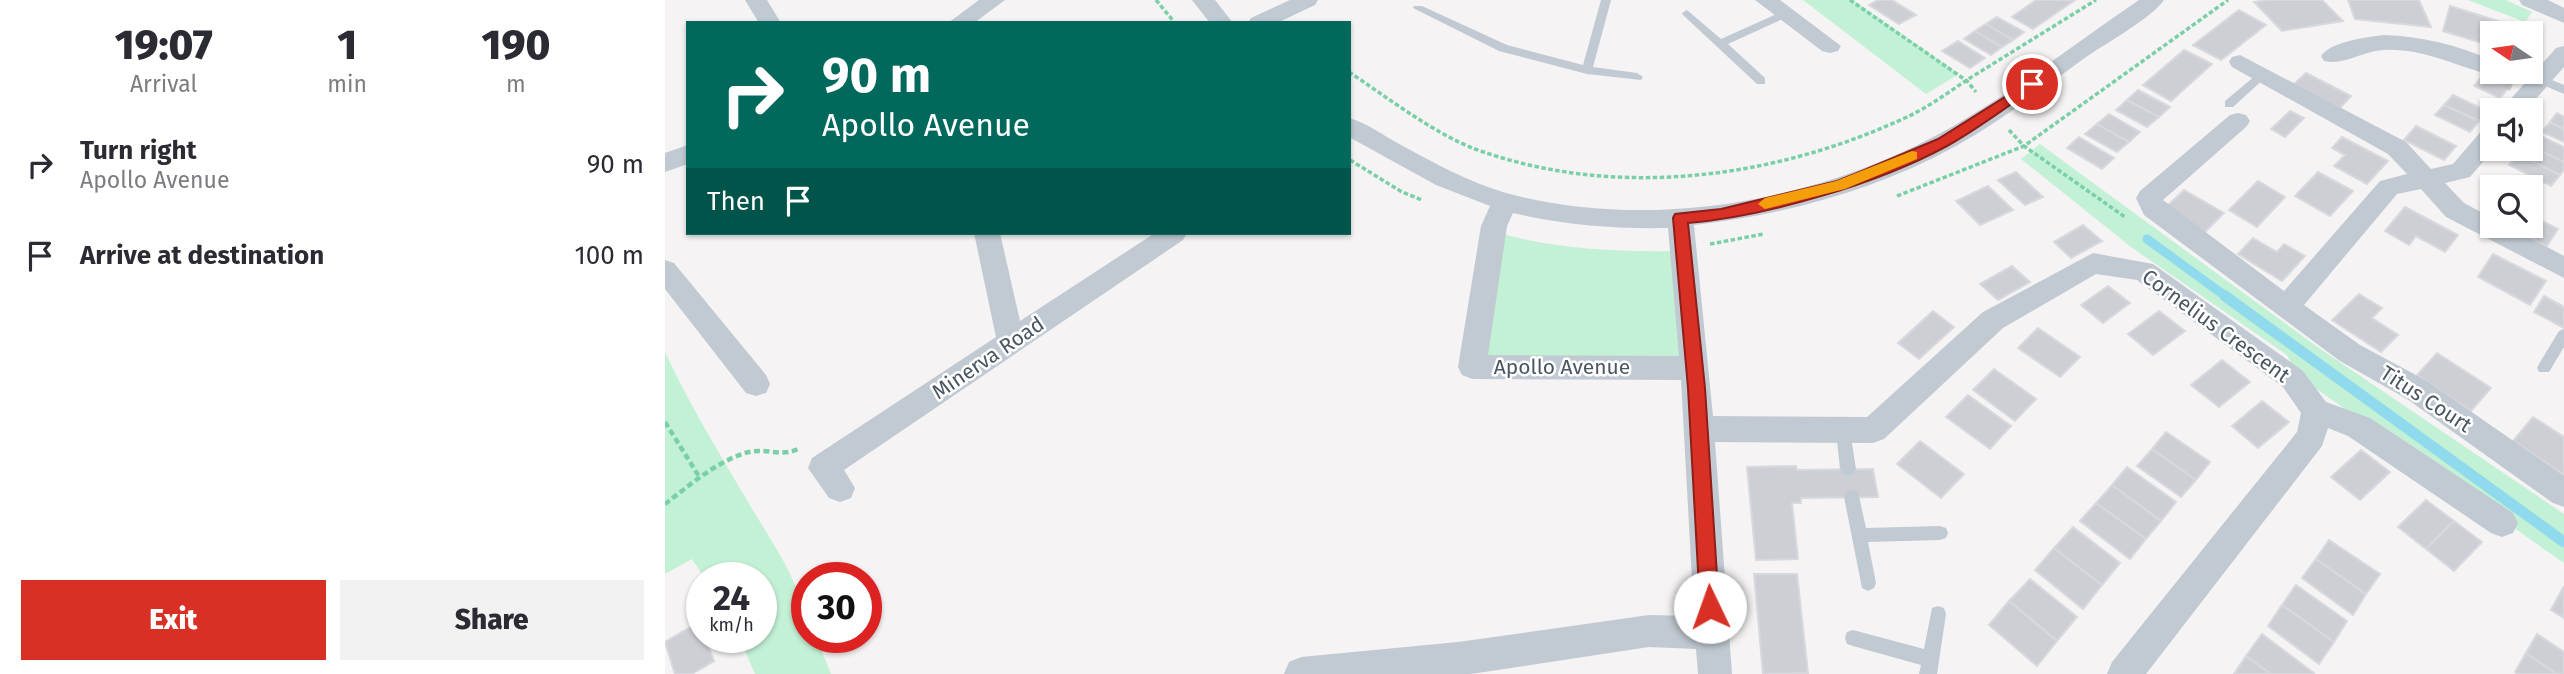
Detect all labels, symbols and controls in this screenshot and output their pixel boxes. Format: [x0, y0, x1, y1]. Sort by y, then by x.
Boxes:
text: 19:07 [115, 20, 213, 70]
text: 1 [337, 20, 357, 70]
text: 190 [482, 20, 550, 70]
north arrow [2480, 21, 2543, 84]
map controls [2480, 21, 2543, 238]
text: 90 m [822, 46, 931, 105]
icon: right [707, 49, 798, 140]
pin [2002, 54, 2062, 114]
icon: arrive [2013, 65, 2051, 103]
text: Arrival [130, 70, 197, 98]
text: min [327, 70, 367, 98]
text: m [506, 70, 526, 98]
button: sound [2480, 98, 2543, 161]
text: Apollo Avenue [822, 106, 1030, 144]
text: Turn right [80, 135, 197, 166]
icon: right [21, 146, 59, 184]
text: 90 m [587, 149, 644, 180]
text: Apollo Avenue [80, 166, 230, 194]
button: search [2480, 175, 2543, 238]
icon: arrive [779, 182, 817, 220]
text: Then [707, 186, 765, 217]
icon: arrive [21, 237, 59, 275]
text: Arrive at destination [80, 240, 324, 271]
text: 100 m [575, 240, 644, 271]
street label: Cornelius Crescent [2137, 264, 2295, 389]
street label: Minerva Road [927, 311, 1049, 405]
street label: Apollo Avenue [1494, 354, 1630, 380]
street label: Titus Court [2376, 360, 2477, 438]
speed limit sign: 30 [791, 562, 882, 653]
position arrow [1673, 570, 1747, 644]
text: 24 [713, 577, 750, 619]
button: Exit [21, 580, 326, 660]
button: Share [340, 580, 644, 660]
text: km/h [709, 614, 754, 636]

